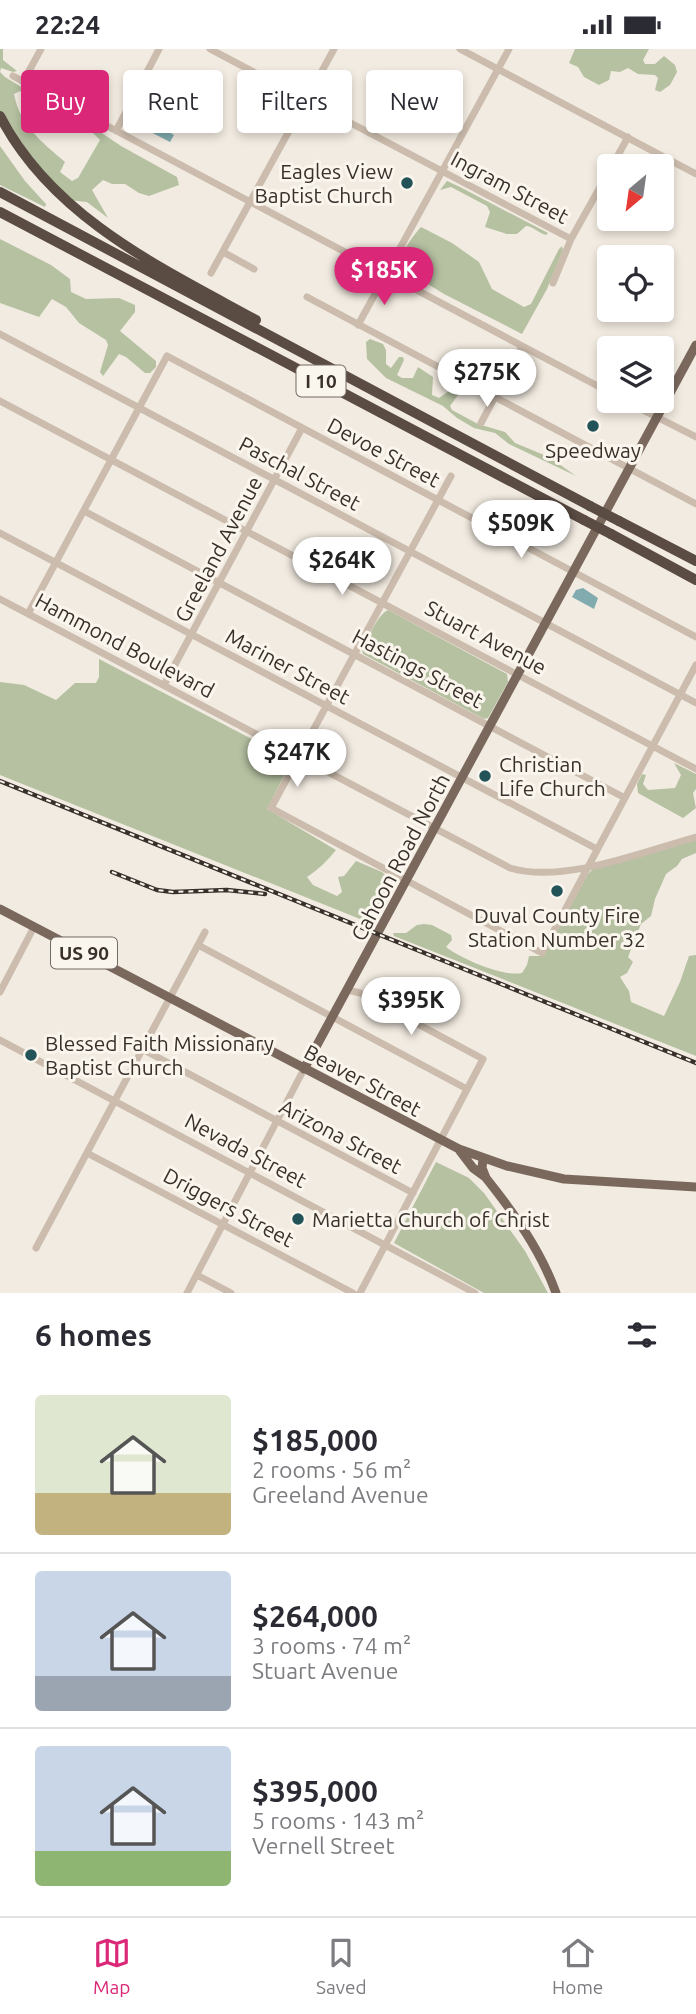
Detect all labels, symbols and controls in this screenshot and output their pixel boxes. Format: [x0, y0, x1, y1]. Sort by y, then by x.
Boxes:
text: 22:24 [35, 10, 100, 39]
chip: Buy [21, 70, 109, 133]
chip: Rent [123, 70, 223, 133]
chip: Filters [237, 70, 352, 133]
chip: New [366, 70, 463, 133]
street label: Ingram Street [447, 146, 573, 228]
north arrow [597, 154, 674, 231]
map controls [597, 154, 674, 413]
place label: Eagles View Baptist Church [255, 159, 393, 207]
marker: Eagles View Baptist Church [399, 175, 415, 191]
button: locate [597, 245, 674, 322]
pin: $185K [335, 247, 433, 307]
text: $185K [350, 257, 418, 282]
button: layers [597, 336, 674, 413]
pin: $275K [438, 349, 536, 409]
text: $275K [453, 359, 521, 384]
road number: I 10 [296, 365, 346, 397]
street label: Devoe Street [324, 412, 444, 492]
marker: Speedway [585, 418, 601, 434]
street label: Paschal Street [235, 431, 365, 515]
place label: Speedway [545, 438, 641, 462]
street label: Greeland Avenue [170, 472, 266, 626]
pin: $509K [472, 501, 570, 560]
text: $509K [487, 510, 555, 535]
pin: $264K [293, 538, 391, 597]
text: $264K [308, 547, 376, 572]
street label: Hammond Boulevard [32, 588, 218, 702]
street label: Stuart Avenue [421, 595, 551, 679]
street label: Mariner Street [222, 623, 354, 709]
street label: Hastings Street [349, 623, 487, 713]
pin: $247K [248, 729, 346, 789]
text: $247K [263, 739, 331, 764]
place label: Christian Life Church [499, 752, 606, 800]
marker: Christian Life Church [477, 768, 493, 784]
street label: Cahoon Road North [346, 769, 454, 945]
marker: Duval County Fire Station Number 32 [549, 883, 565, 899]
place label: Duval County Fire Station Number 32 [468, 903, 646, 951]
road number: US 90 [51, 937, 117, 969]
pin: $395K [362, 977, 460, 1037]
text: $395K [377, 987, 445, 1012]
place label: Blessed Faith Missionary Baptist Church [45, 1031, 274, 1079]
street label: Beaver Street [300, 1039, 426, 1121]
marker: Blessed Faith Missionary Baptist Church [23, 1047, 39, 1063]
street label: Arizona Street [276, 1094, 406, 1178]
street label: Nevada Street [181, 1108, 311, 1192]
street label: Driggers Street [160, 1163, 298, 1251]
place label: Marietta Church of Christ [312, 1207, 550, 1231]
marker: Marietta Church of Christ [290, 1211, 306, 1227]
icon: filters [623, 1316, 661, 1354]
text: 6 homes [35, 1318, 152, 1352]
icon: home [91, 1423, 175, 1507]
text: $185,000 [252, 1423, 378, 1457]
text: 2 rooms · 56 m² [252, 1457, 411, 1482]
text: Greeland Avenue [252, 1482, 429, 1507]
icon: home [91, 1599, 175, 1683]
text: $264,000 [252, 1599, 378, 1633]
text: 3 rooms · 74 m² [252, 1633, 411, 1658]
text: Stuart Avenue [252, 1658, 399, 1683]
icon: home [91, 1774, 175, 1858]
text: $395,000 [252, 1774, 378, 1808]
text: 5 rooms · 143 m² [252, 1808, 424, 1833]
text: Vernell Street [252, 1833, 395, 1858]
tab: Map [93, 1934, 131, 1998]
tab: Saved [316, 1934, 367, 1998]
tab: Home [552, 1934, 603, 1998]

